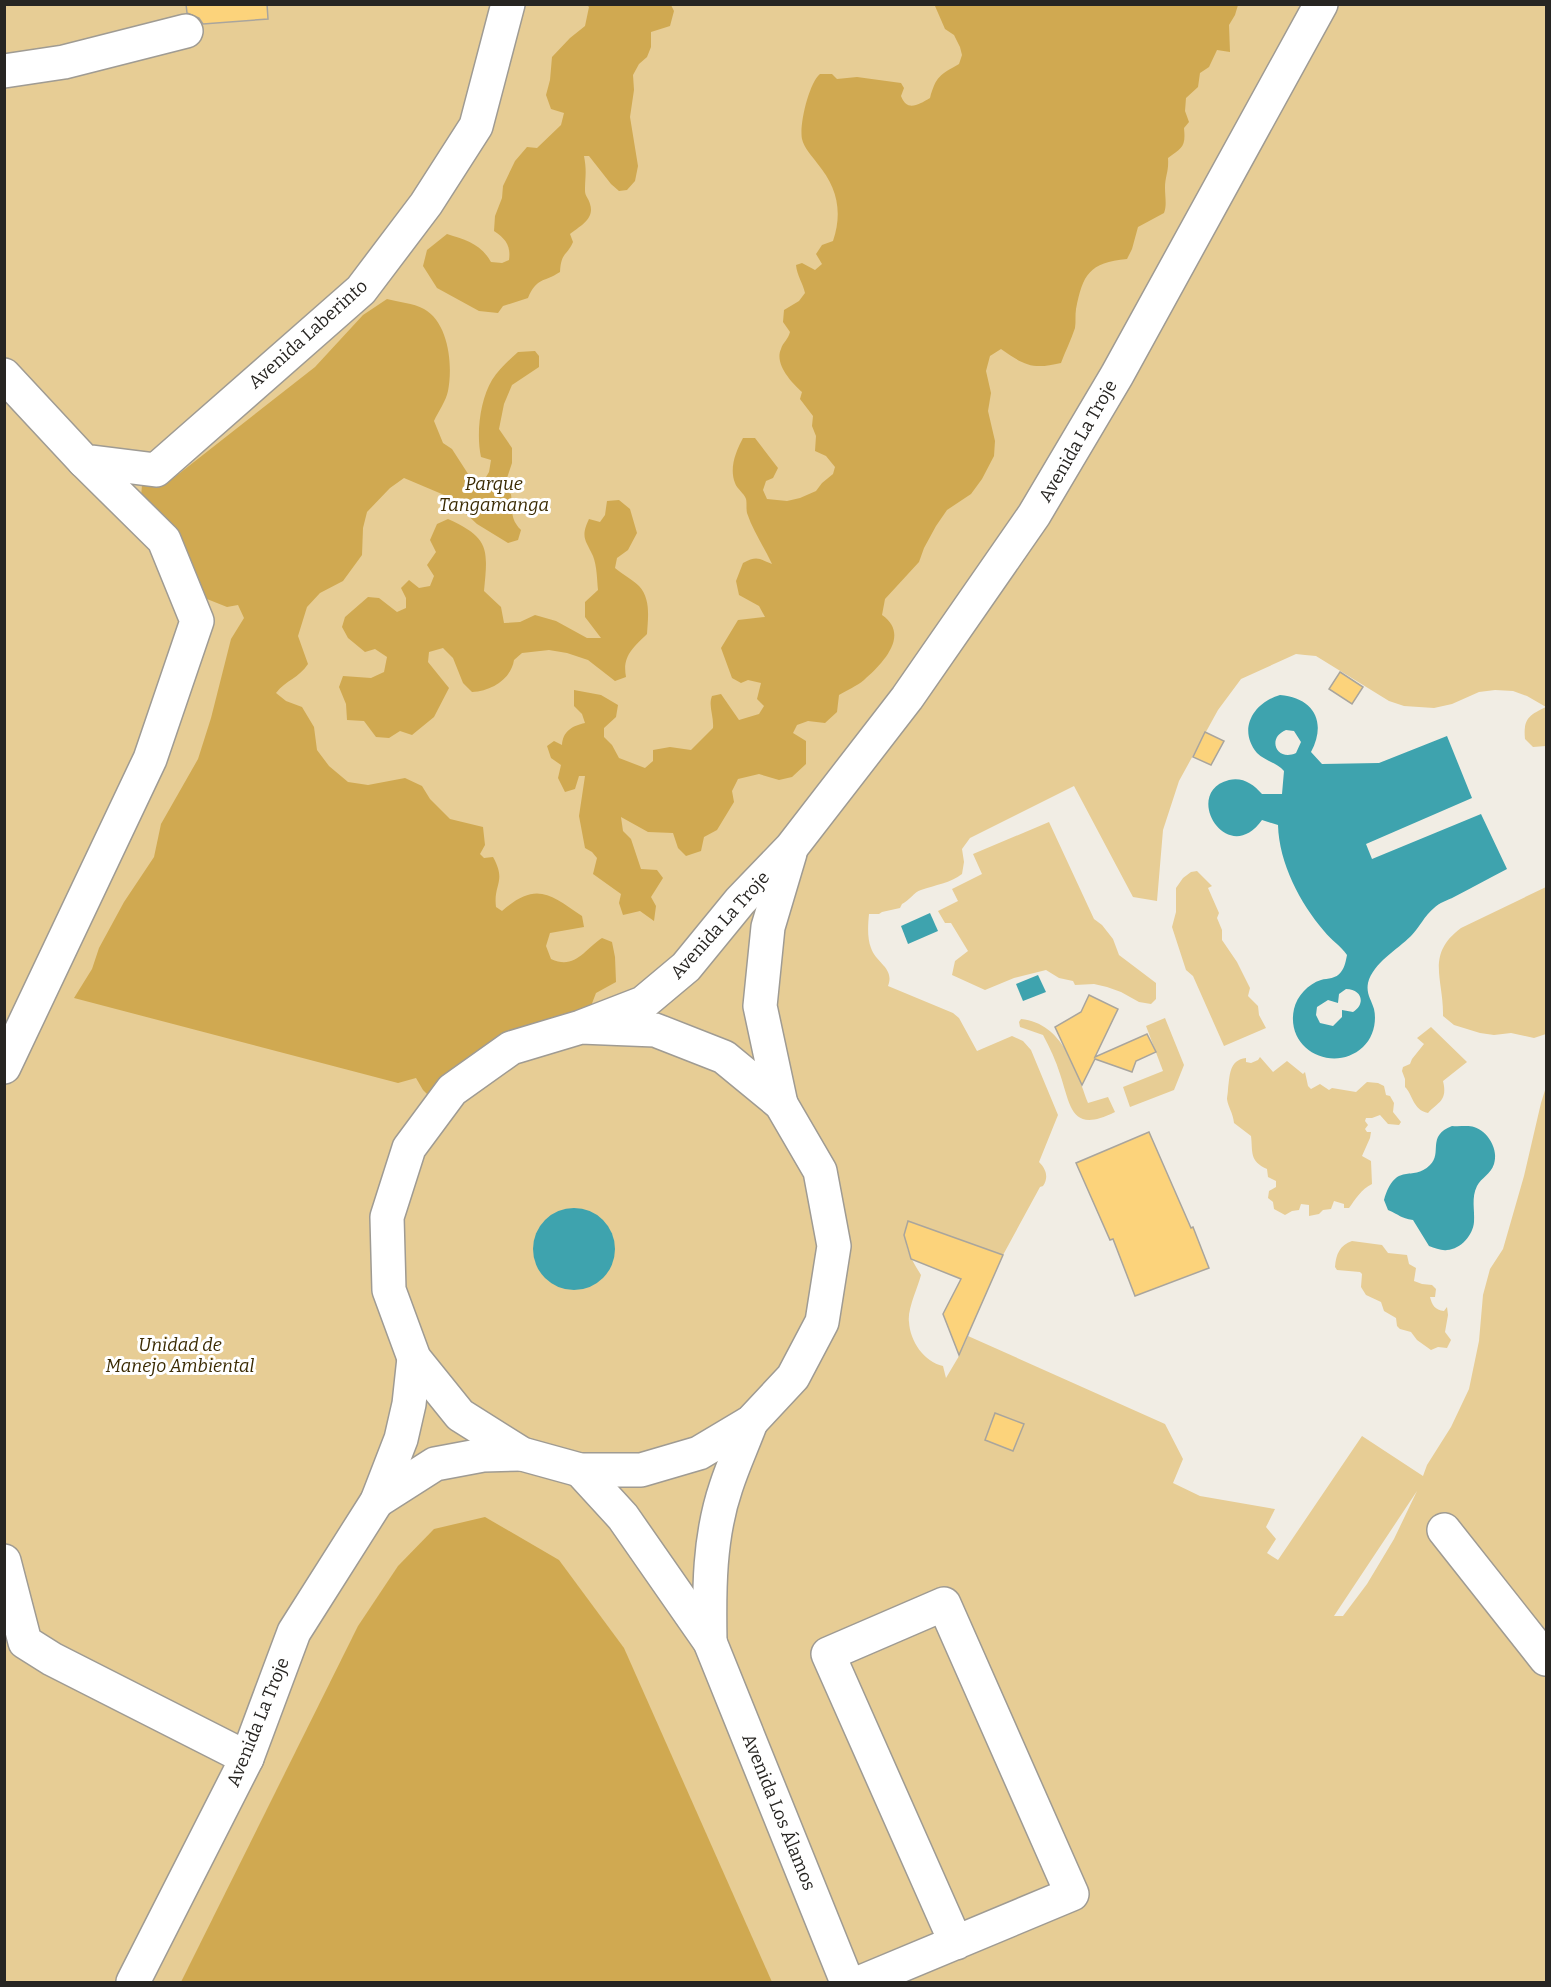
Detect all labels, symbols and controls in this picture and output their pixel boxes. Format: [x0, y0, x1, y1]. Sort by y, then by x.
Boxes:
street label: Avenida Laberinto [244, 275, 372, 393]
street label: Avenida La Troje [1034, 376, 1122, 506]
park label: Parque Tangamanga [439, 473, 549, 516]
street label: Avenida La Troje [666, 867, 774, 983]
park label: Unidad de Manejo Ambiental [106, 1334, 255, 1377]
street label: Avenida La Troje [222, 1654, 294, 1790]
street label: Avenida Los Álamos [737, 1730, 821, 1894]

